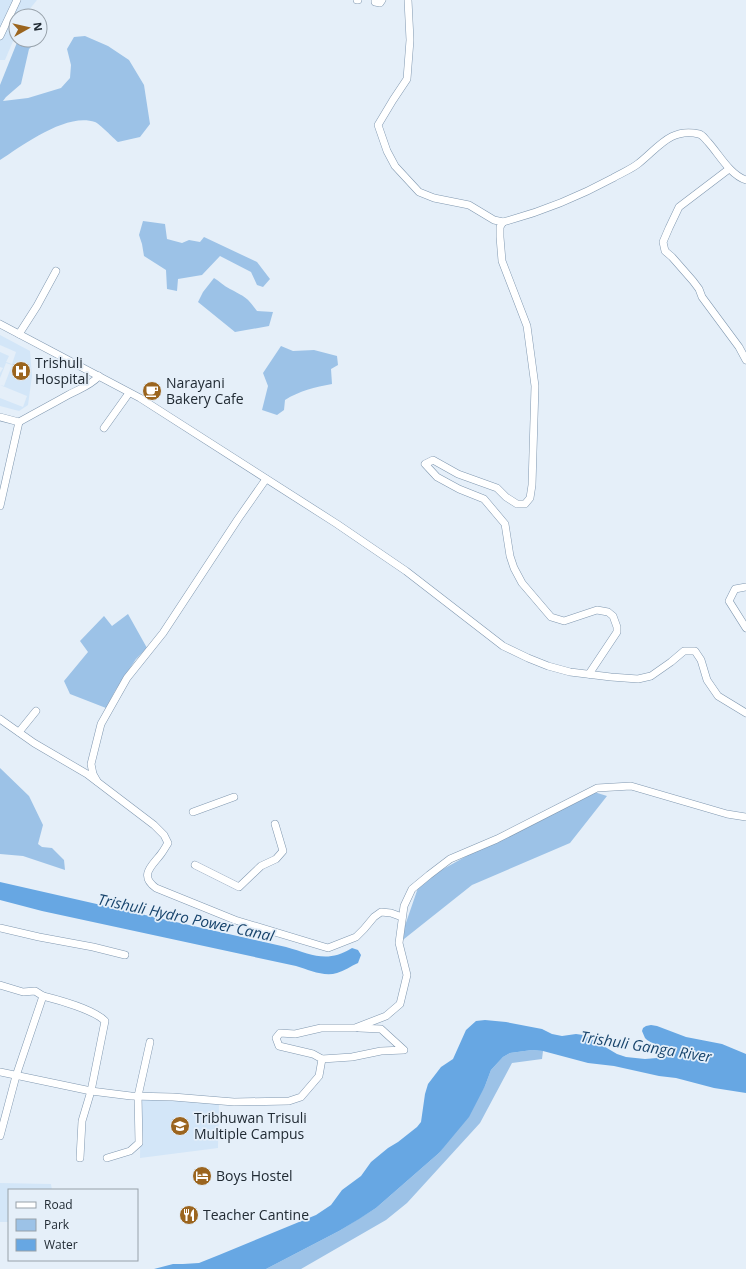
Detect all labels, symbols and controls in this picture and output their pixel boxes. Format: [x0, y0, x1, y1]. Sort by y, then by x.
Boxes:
north arrow [8, 8, 48, 48]
text: N [30, 21, 46, 32]
place label: Trishuli Hospital [35, 353, 89, 388]
hospital icon: Trishuli Hospital [10, 360, 32, 382]
place label: Narayani Bakery Cafe [166, 373, 244, 408]
cafe icon: Narayani Bakery Cafe [141, 380, 163, 402]
water label: Trishuli Hydro Power Canal [96, 889, 277, 946]
water label: Trishuli Ganga River [579, 1026, 714, 1066]
place label: Tribhuwan Trisuli Multiple Campus [194, 1108, 307, 1143]
school or university icon: Tribhuwan Trisuli Multiple Campus [169, 1115, 191, 1137]
hotel icon: Boys Hostel [191, 1165, 213, 1187]
place label: Boys Hostel [216, 1166, 293, 1185]
legend [8, 1189, 138, 1261]
text: Road [44, 1196, 73, 1213]
restaurant icon: Teacher Cantine [178, 1204, 200, 1226]
place label: Teacher Cantine [203, 1205, 309, 1224]
text: Park [44, 1216, 70, 1233]
text: Water [44, 1236, 78, 1253]

